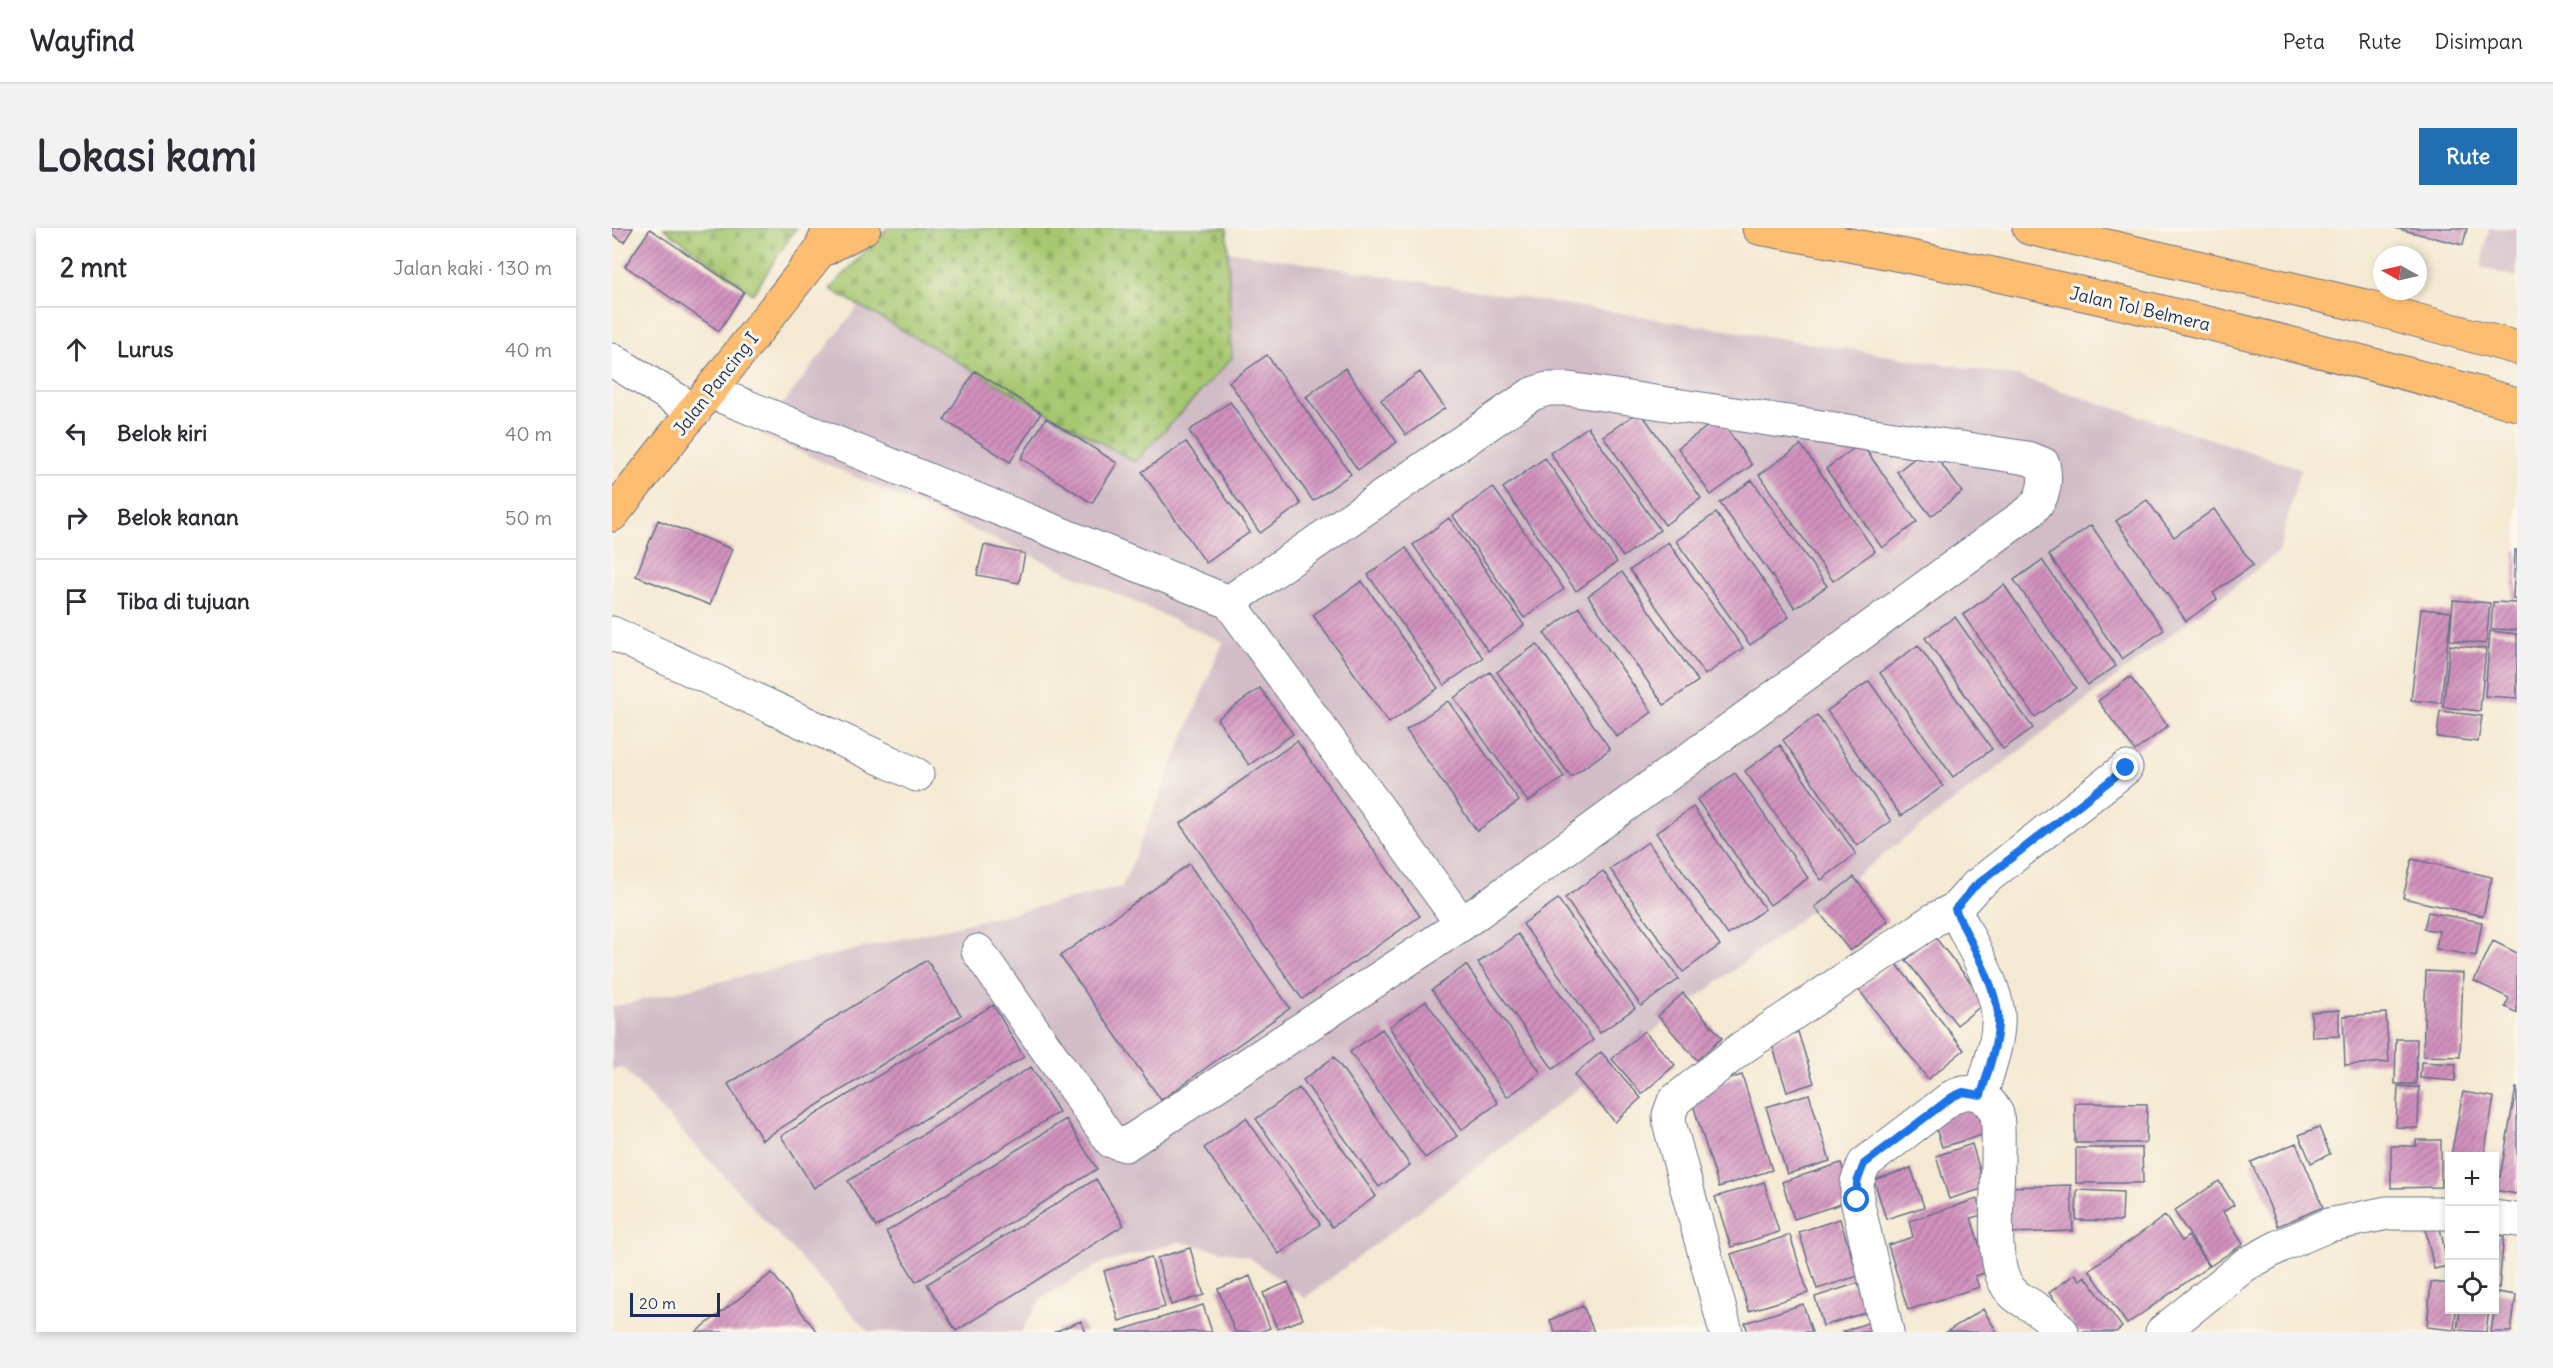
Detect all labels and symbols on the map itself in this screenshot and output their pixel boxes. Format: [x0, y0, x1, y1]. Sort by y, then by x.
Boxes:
north arrow [2373, 246, 2427, 300]
street label: Jalan Tol Belmera [2068, 281, 2213, 336]
street label: Jalan Pancing I [668, 327, 763, 440]
route end [2112, 754, 2138, 780]
route start [1843, 1186, 1869, 1212]
scale bar [630, 1290, 720, 1318]

